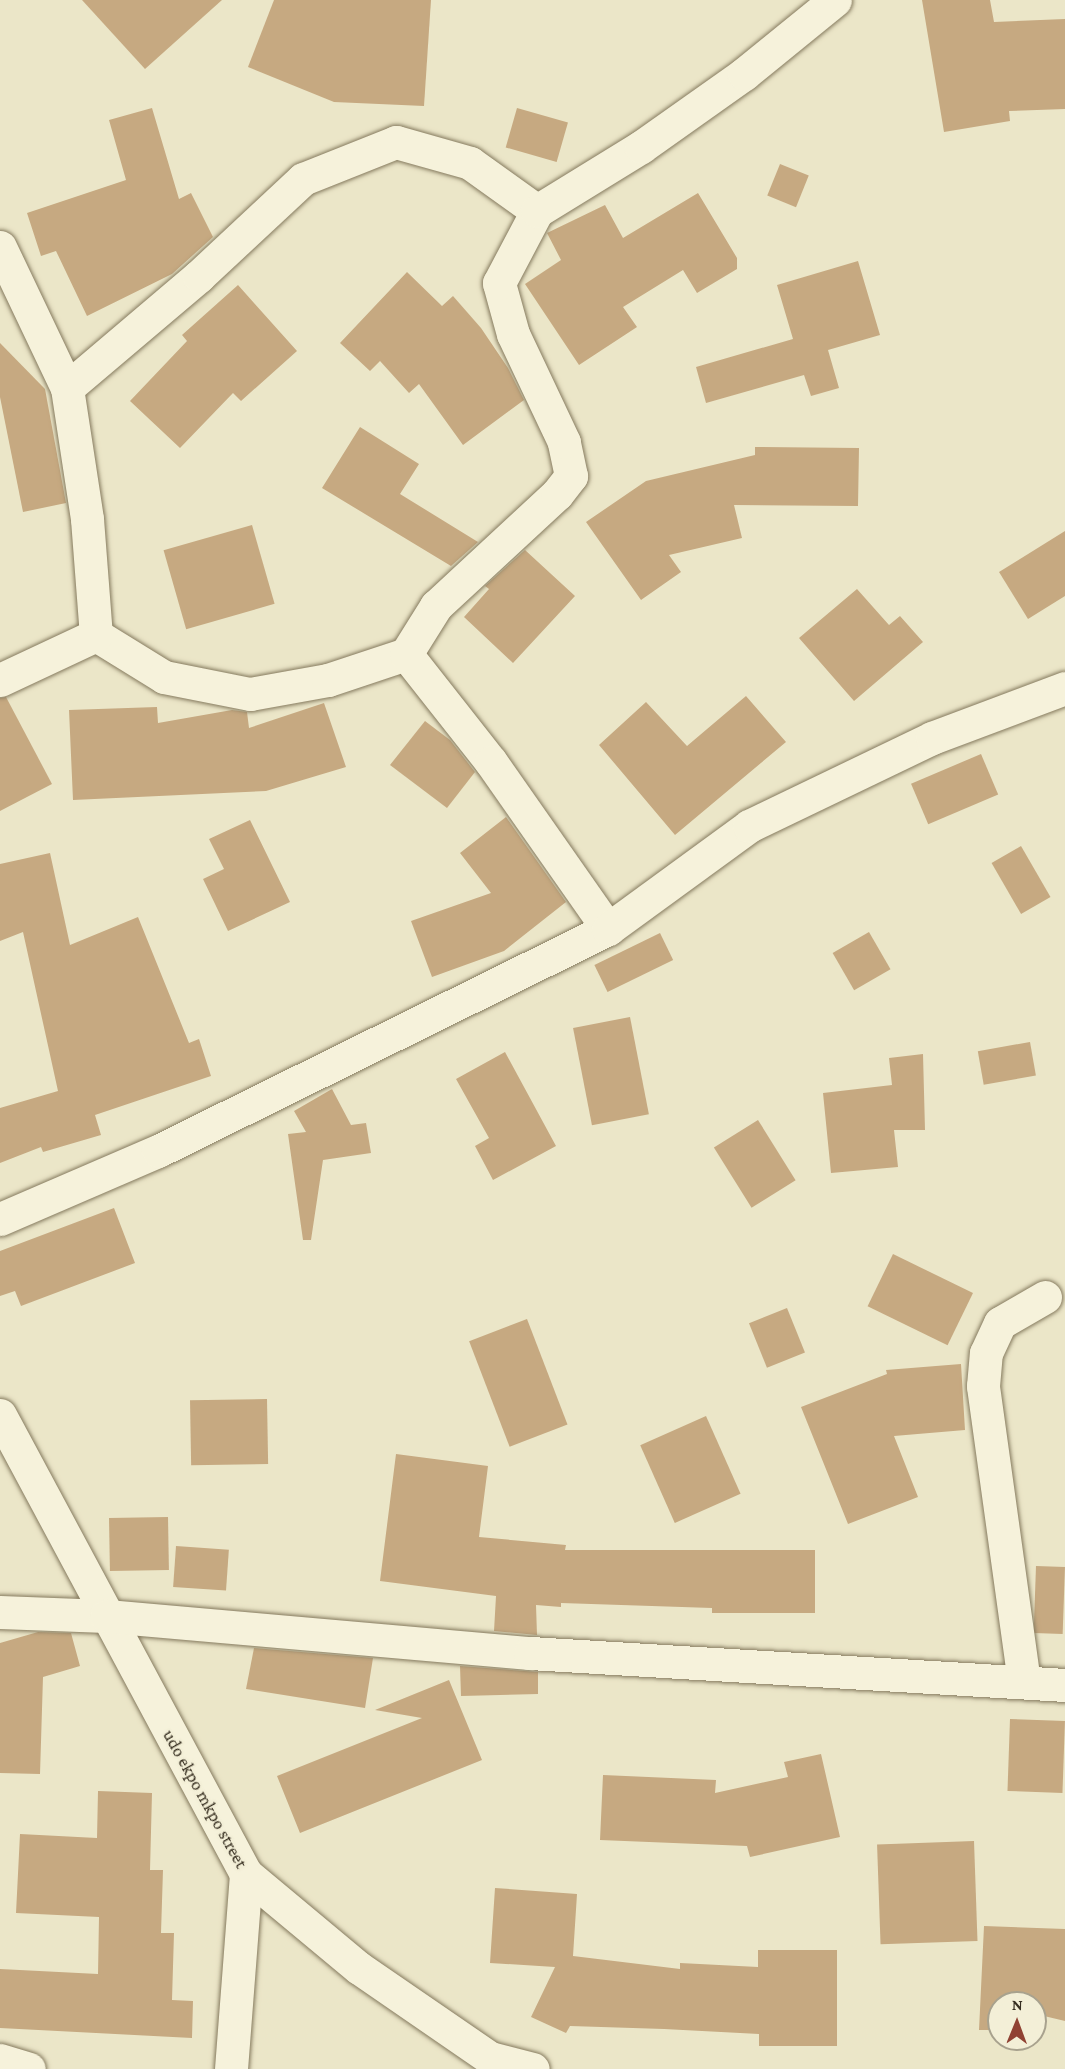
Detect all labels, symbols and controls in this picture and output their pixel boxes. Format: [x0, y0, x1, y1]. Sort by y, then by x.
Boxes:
street label: udo ekpo mkpo street [158, 1726, 252, 1872]
north arrow [987, 1991, 1047, 2051]
text: N [1012, 1996, 1023, 2013]

